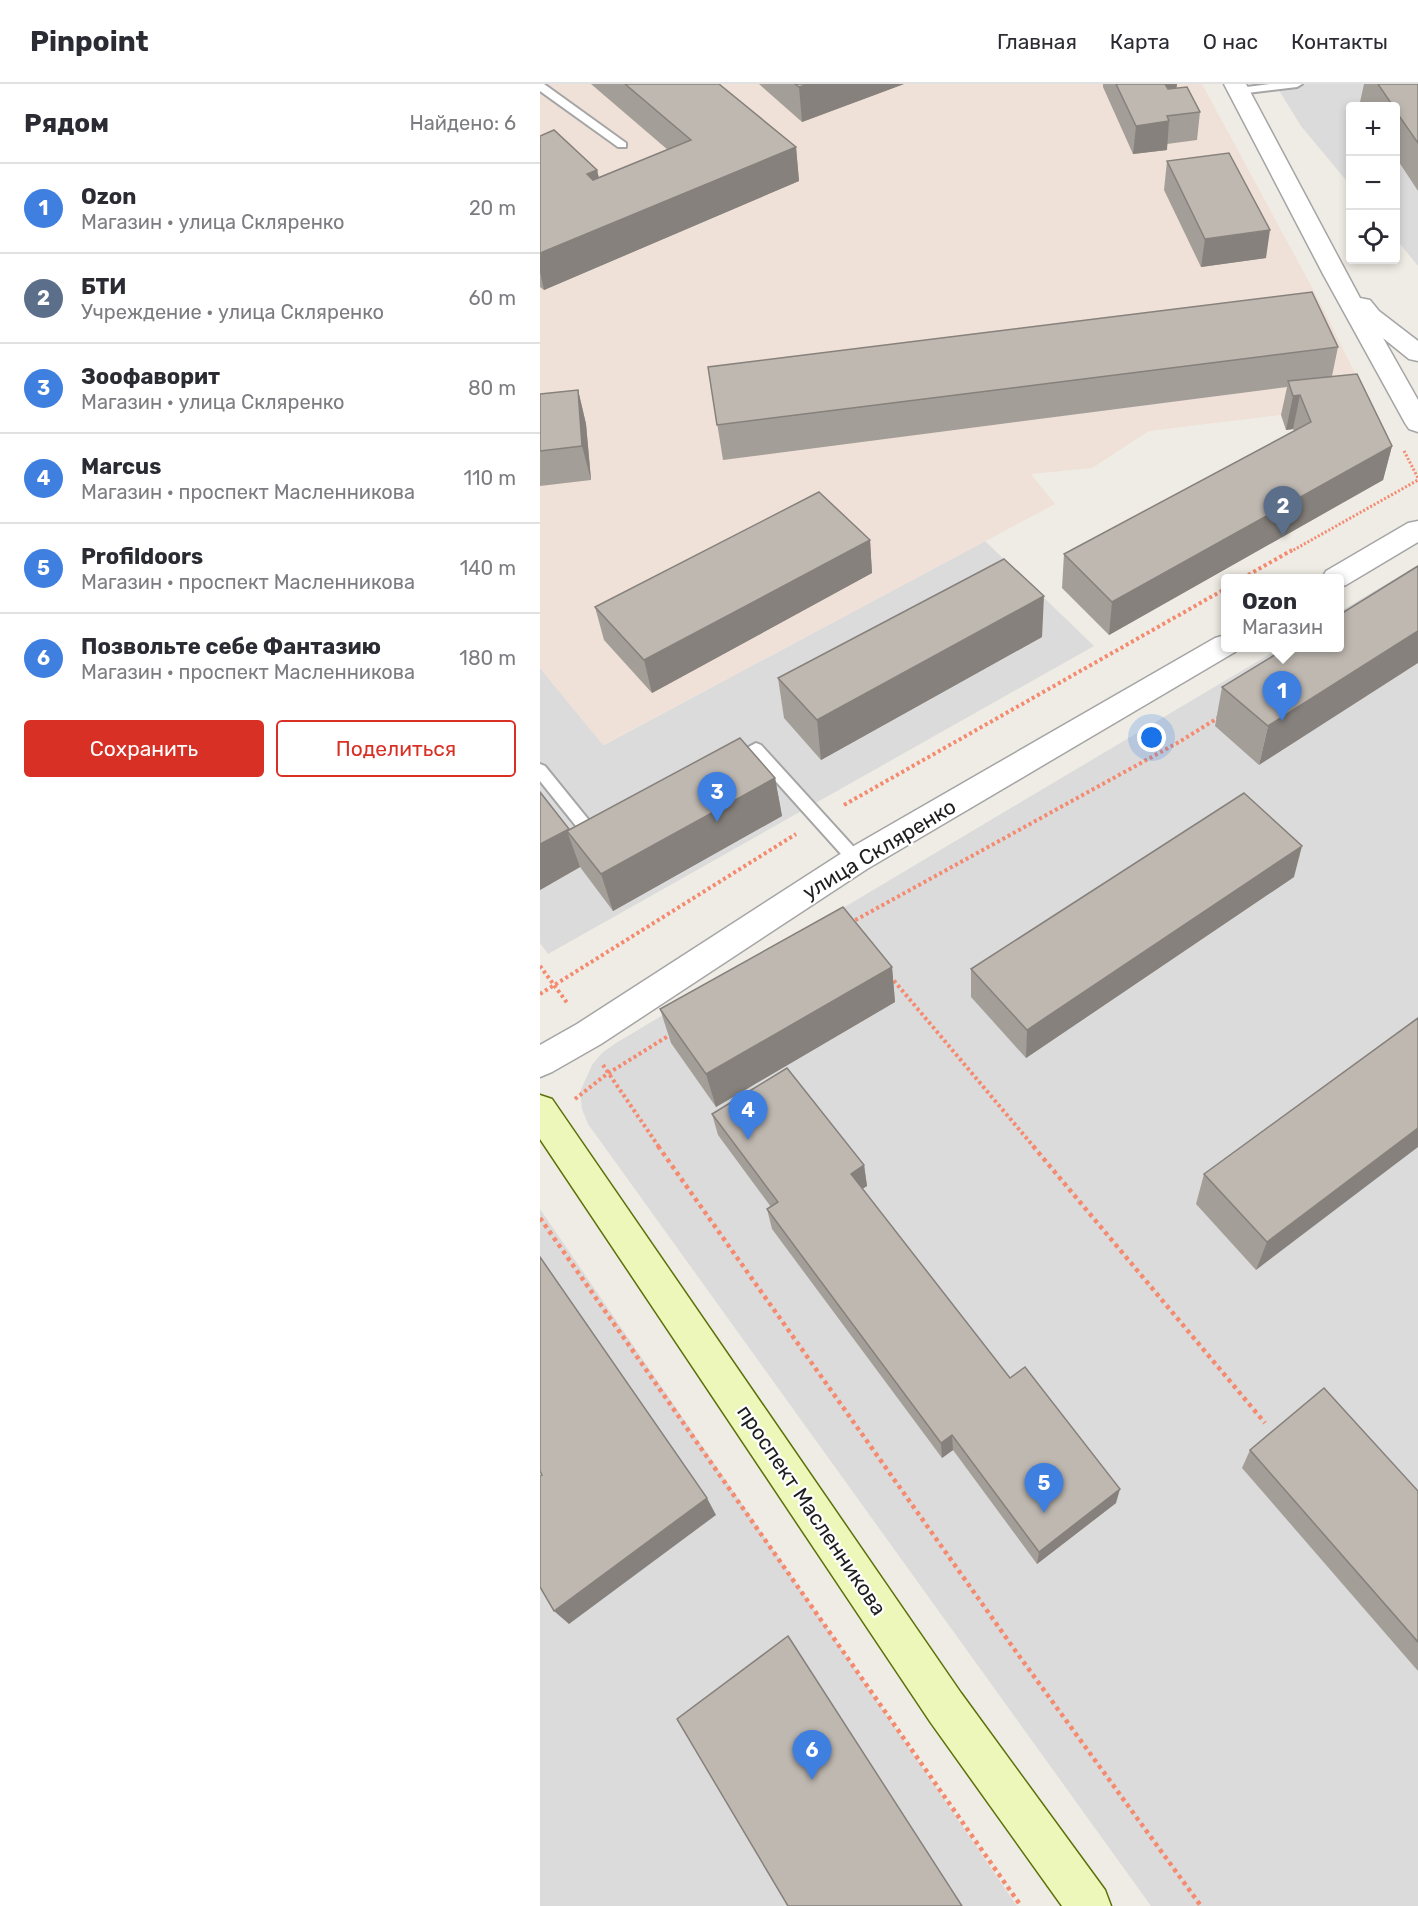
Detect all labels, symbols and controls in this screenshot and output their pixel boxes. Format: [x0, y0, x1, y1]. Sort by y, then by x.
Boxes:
text: Pinpoint [30, 25, 149, 58]
text: Главная [997, 29, 1077, 54]
text: Карта [1110, 29, 1170, 54]
text: О нас [1203, 29, 1258, 54]
text: Контакты [1291, 29, 1388, 54]
map controls [1346, 102, 1400, 264]
button: + [1346, 102, 1400, 156]
text: Рядом [24, 108, 109, 139]
text: Найдено: 6 [410, 111, 516, 135]
button: − [1346, 156, 1400, 210]
text: Ozon [81, 183, 136, 210]
text: 1 [39, 196, 48, 220]
text: 20 m [469, 196, 516, 220]
text: Магазин · улица Скляренко [81, 210, 345, 234]
button: locate [1346, 210, 1400, 264]
text: БТИ [81, 273, 126, 300]
text: 2 [37, 286, 50, 310]
text: 60 m [469, 286, 516, 310]
text: Учреждение · улица Скляренко [81, 300, 384, 324]
text: Зоофаворит [81, 363, 220, 390]
text: 3 [37, 376, 50, 400]
text: 80 m [468, 376, 516, 400]
text: Магазин · улица Скляренко [81, 390, 345, 414]
text: Marcus [81, 453, 161, 480]
text: 4 [37, 466, 50, 490]
text: 110 m [464, 466, 516, 490]
text: Магазин · проспект Масленникова [81, 480, 415, 504]
pin: 2 [1264, 486, 1302, 536]
text: Profildoors [81, 543, 203, 570]
text: 5 [37, 556, 50, 580]
text: 140 m [460, 556, 516, 580]
text: Магазин · проспект Масленникова [81, 570, 415, 594]
popup [1221, 574, 1344, 652]
text: Ozon [1242, 588, 1297, 615]
text: Магазин [1242, 615, 1323, 639]
text: Позвольте себе Фантазию [81, 633, 381, 660]
text: 6 [37, 646, 50, 670]
text: 180 m [459, 646, 516, 670]
text: Магазин · проспект Масленникова [81, 660, 415, 684]
pin: 1 [1262, 672, 1302, 721]
button: Сохранить [24, 720, 264, 777]
button: Поделиться [276, 720, 516, 777]
your location [1137, 723, 1166, 752]
pin: 3 [698, 772, 736, 822]
street label: улица Скляренко [798, 793, 960, 905]
pin: 4 [728, 1090, 768, 1140]
street label: проспект Масленникова [732, 1400, 892, 1620]
pin: 5 [1024, 1464, 1064, 1513]
pin: 6 [792, 1730, 832, 1780]

